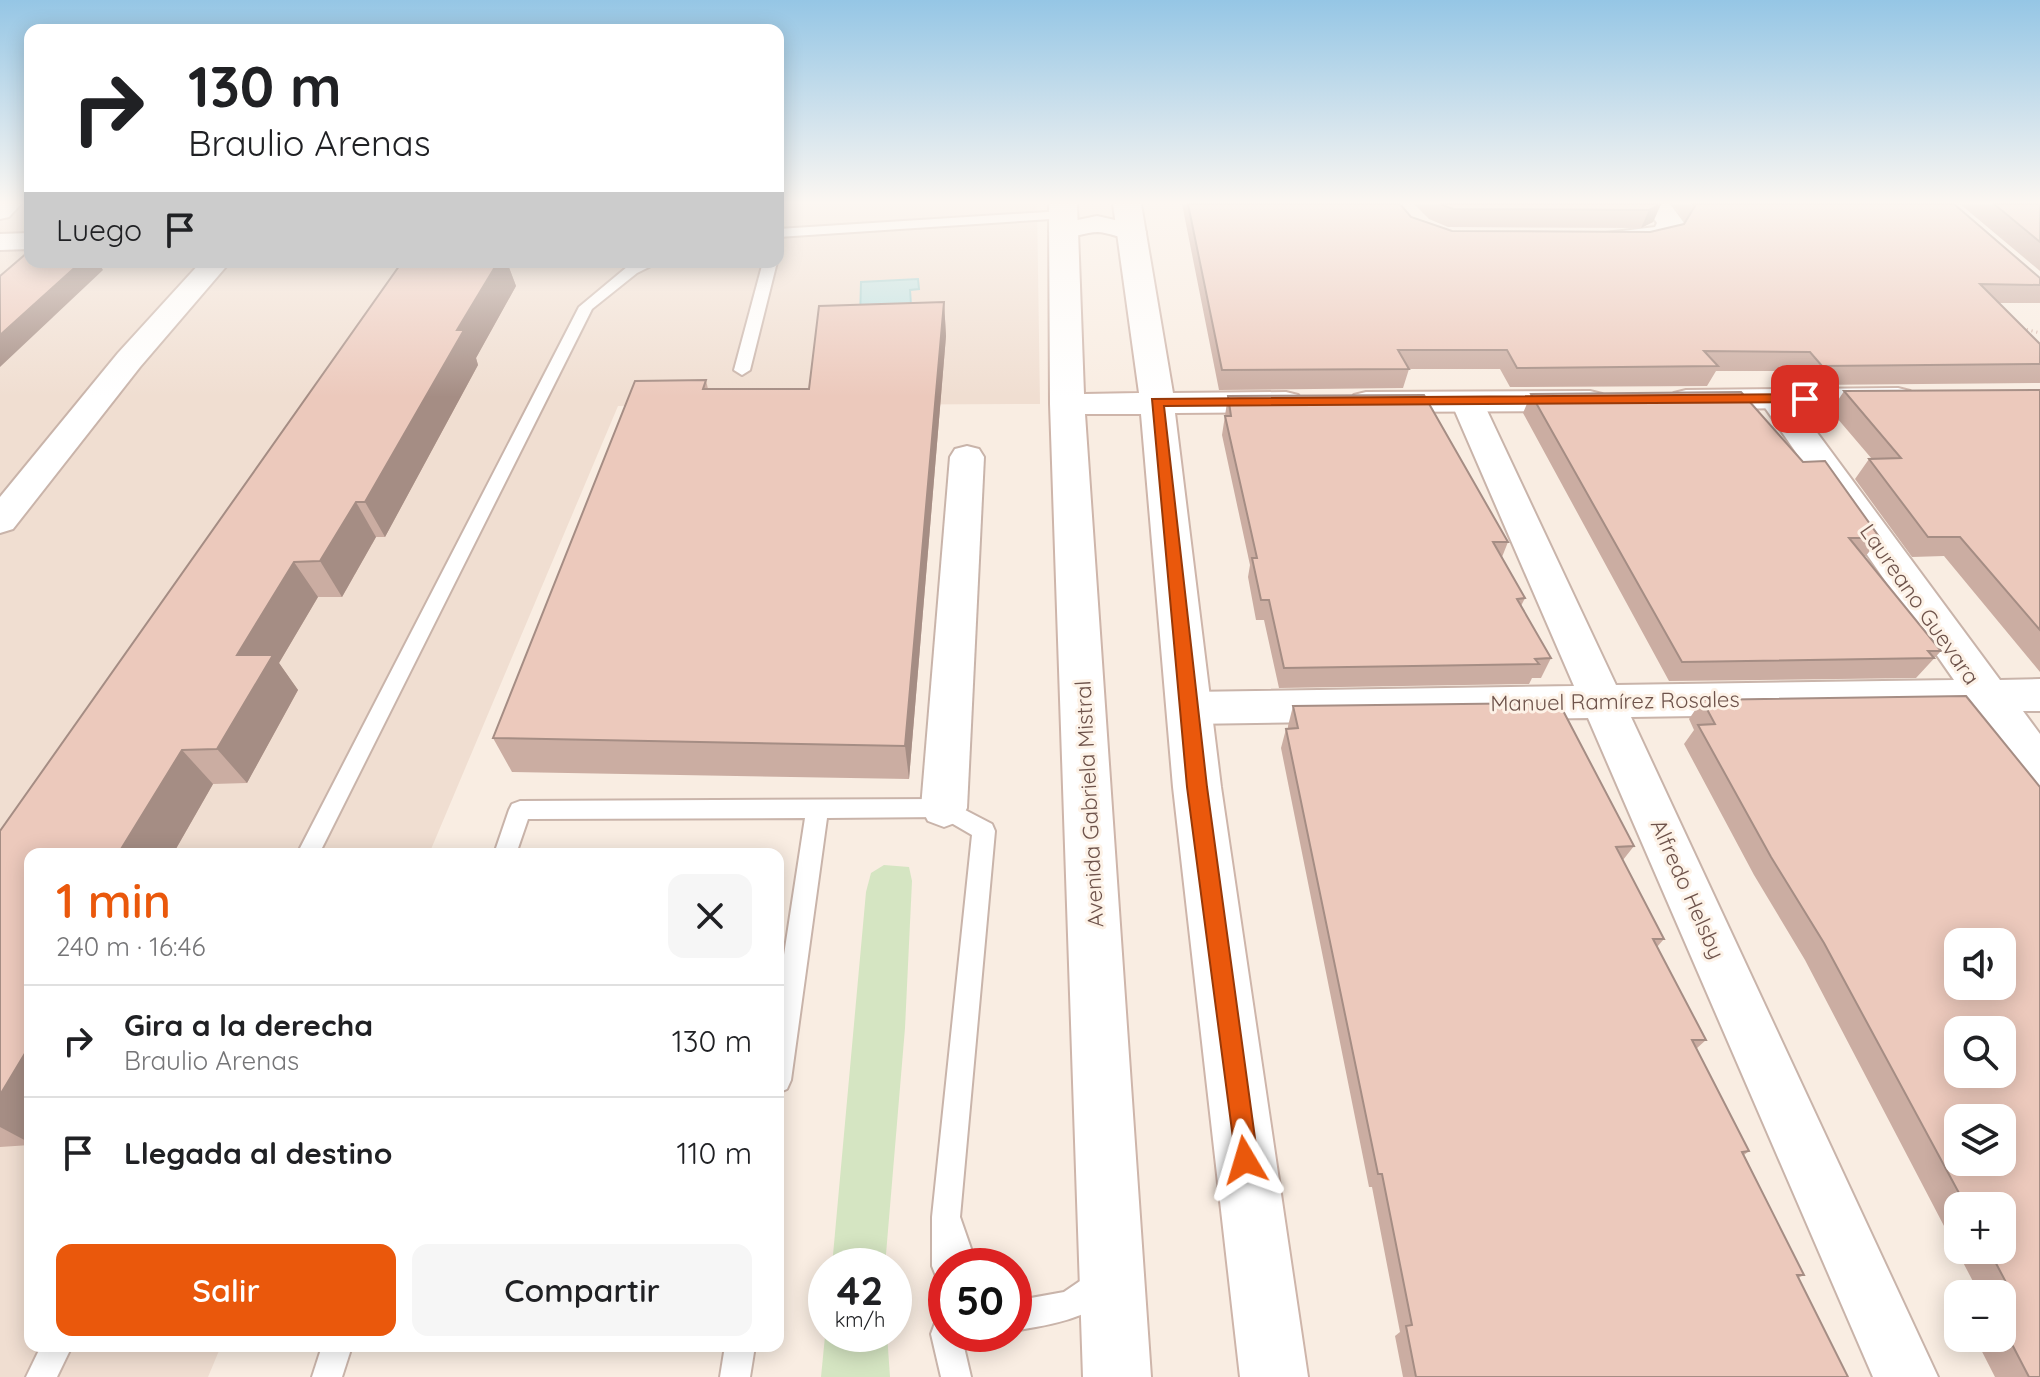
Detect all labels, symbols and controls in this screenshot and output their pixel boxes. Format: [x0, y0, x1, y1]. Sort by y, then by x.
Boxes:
text: 130 m [188, 51, 342, 121]
icon: right [56, 56, 160, 160]
text: Braulio Arenas [188, 120, 431, 165]
icon: arrive [158, 208, 202, 252]
text: Luego [56, 211, 142, 249]
pin [1771, 365, 1839, 433]
icon: arrive [1783, 377, 1827, 421]
street label: Laureano Guevara [1854, 518, 1986, 690]
street label: Avenida Gabriela Mistral [1069, 680, 1109, 928]
street label: Manuel Ramírez Rosales [1490, 685, 1740, 717]
street label: Alfredo Helsby [1645, 815, 1731, 963]
text: 1 min [56, 870, 171, 930]
button: close [668, 874, 752, 958]
map controls [1944, 928, 2016, 1352]
button: sound [1944, 928, 2016, 1000]
text: 240 m · 16:46 [56, 930, 205, 963]
text: Gira a la derecha [124, 1006, 373, 1044]
button: search [1944, 1016, 2016, 1088]
icon: right [56, 1019, 100, 1063]
text: 130 m [672, 1022, 752, 1060]
text: Braulio Arenas [124, 1044, 299, 1077]
button: layers [1944, 1104, 2016, 1176]
position arrow [1203, 1118, 1287, 1202]
icon: arrive [56, 1131, 100, 1175]
text: Llegada al destino [124, 1134, 392, 1172]
text: 110 m [676, 1134, 752, 1172]
button: + [1944, 1192, 2016, 1264]
button: Salir [56, 1244, 396, 1336]
button: Compartir [412, 1244, 752, 1336]
speed limit sign: 50 [928, 1248, 1032, 1352]
text: 42 [837, 1265, 883, 1315]
button: − [1944, 1280, 2016, 1352]
text: km/h [835, 1307, 885, 1332]

